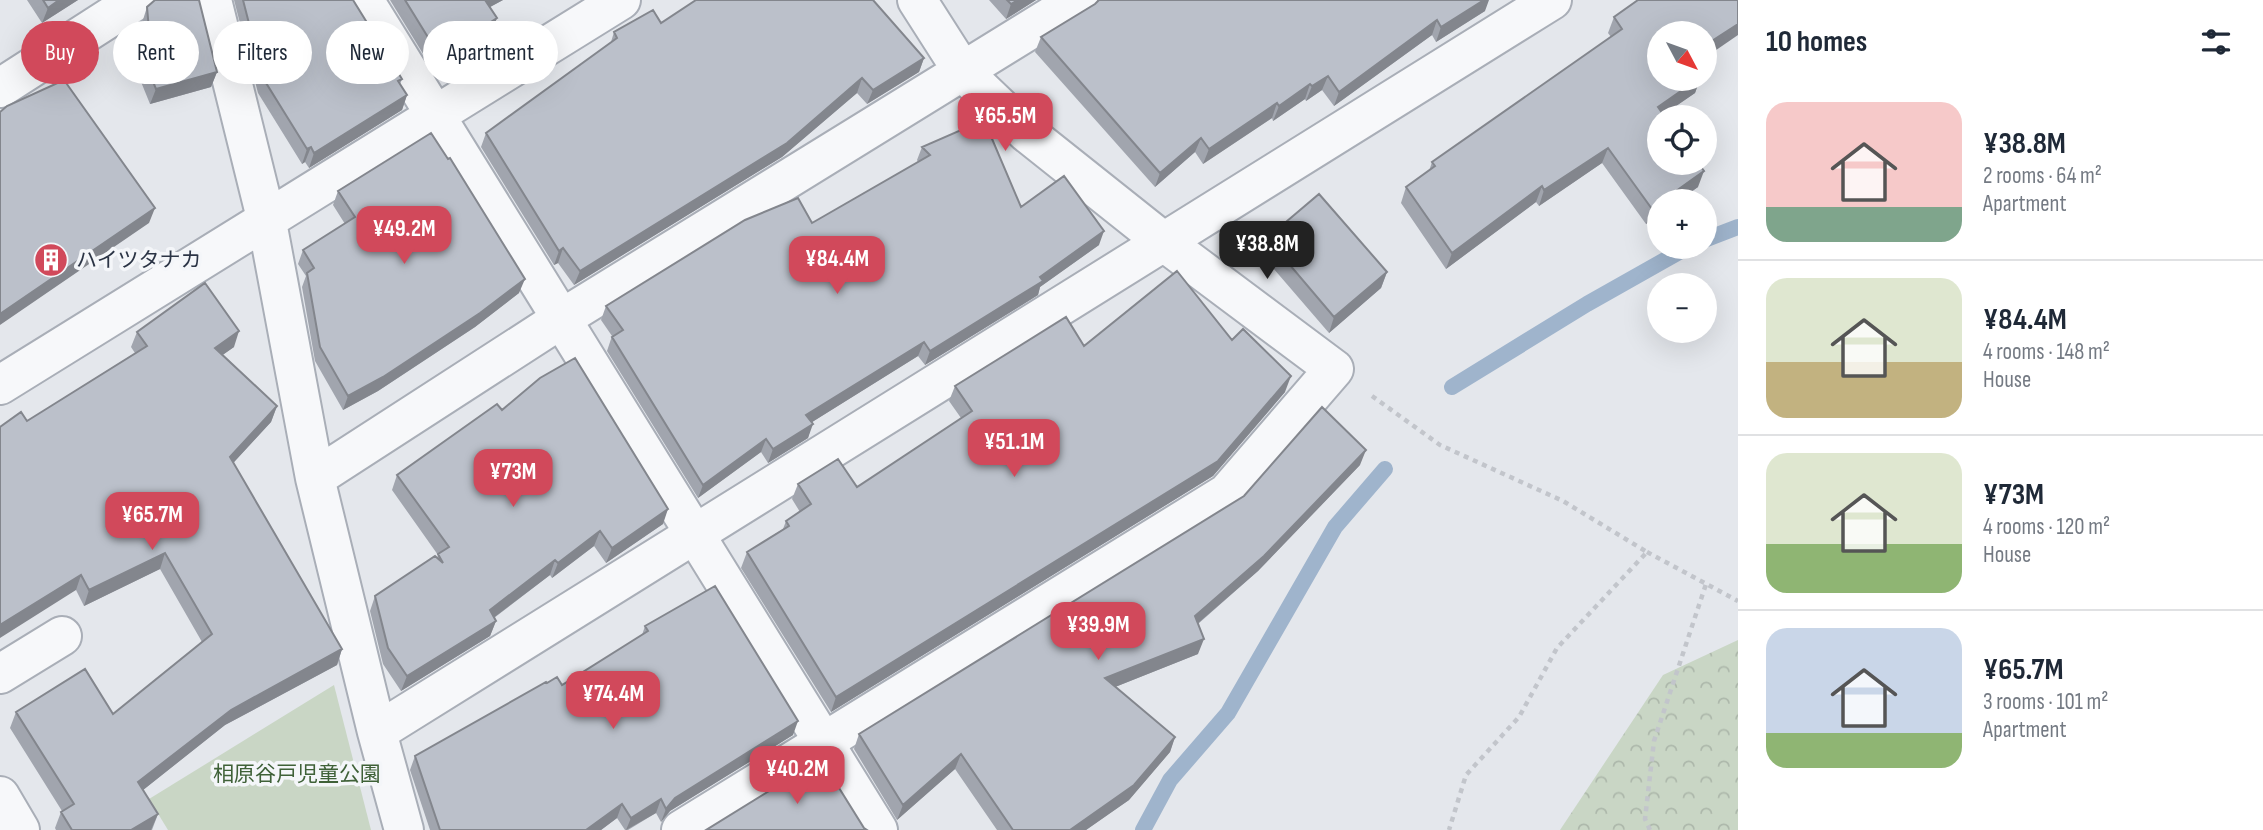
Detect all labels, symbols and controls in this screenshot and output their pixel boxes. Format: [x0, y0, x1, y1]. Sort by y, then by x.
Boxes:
chip: Buy [21, 21, 99, 84]
chip: Rent [113, 21, 199, 84]
chip: Filters [213, 21, 312, 84]
chip: New [326, 21, 409, 84]
chip: Apartment [423, 21, 558, 84]
north arrow [1647, 21, 1717, 91]
map controls [1647, 21, 1717, 343]
icon: filters [2197, 23, 2235, 61]
text: 10 homes [1766, 24, 1867, 60]
pin: ¥65.5M [948, 94, 1062, 153]
text: ¥65.5M [974, 102, 1036, 130]
button: locate [1647, 105, 1717, 175]
text: ¥38.8M [1983, 126, 2066, 162]
icon: home [1822, 130, 1906, 214]
text: 2 rooms · 64 m² [1983, 162, 2102, 190]
button: + [1647, 189, 1717, 259]
text: Apartment [1983, 190, 2067, 218]
pin: ¥49.2M [347, 206, 461, 266]
text: ¥49.2M [372, 215, 436, 243]
pin: ¥38.8M [1210, 222, 1324, 281]
text: ¥38.8M [1235, 230, 1299, 258]
pin: ¥84.4M [780, 236, 894, 296]
building icon: ハイツタナカ [32, 241, 70, 279]
text: ¥84.4M [805, 245, 869, 273]
place label: ハイツタナカ [76, 248, 202, 273]
button: − [1647, 273, 1717, 343]
text: ¥84.4M [1983, 302, 2067, 338]
icon: home [1822, 306, 1906, 390]
text: 4 rooms · 148 m² [1983, 338, 2110, 366]
text: House [1983, 366, 2031, 394]
pin: ¥51.1M [957, 420, 1071, 479]
text: ¥51.1M [984, 428, 1044, 456]
pin: ¥73M [472, 449, 554, 509]
text: ¥73M [490, 458, 536, 486]
text: ¥73M [1983, 477, 2044, 513]
icon: home [1822, 481, 1906, 565]
pin: ¥65.7M [95, 492, 209, 552]
text: ¥65.7M [121, 501, 183, 529]
text: 4 rooms · 120 m² [1983, 513, 2110, 541]
text: House [1983, 541, 2031, 569]
pin: ¥39.9M [1041, 602, 1155, 662]
text: ¥39.9M [1066, 611, 1130, 639]
text: ¥65.7M [1983, 652, 2063, 688]
icon: home [1822, 656, 1906, 740]
pin: ¥74.4M [556, 672, 670, 731]
text: ¥74.4M [582, 680, 644, 708]
text: 3 rooms · 101 m² [1983, 688, 2108, 716]
text: Apartment [1983, 716, 2067, 744]
pin: ¥40.2M [740, 746, 854, 806]
text: ¥40.2M [766, 755, 828, 783]
park label: 相原谷戸児童公園 [213, 762, 381, 787]

